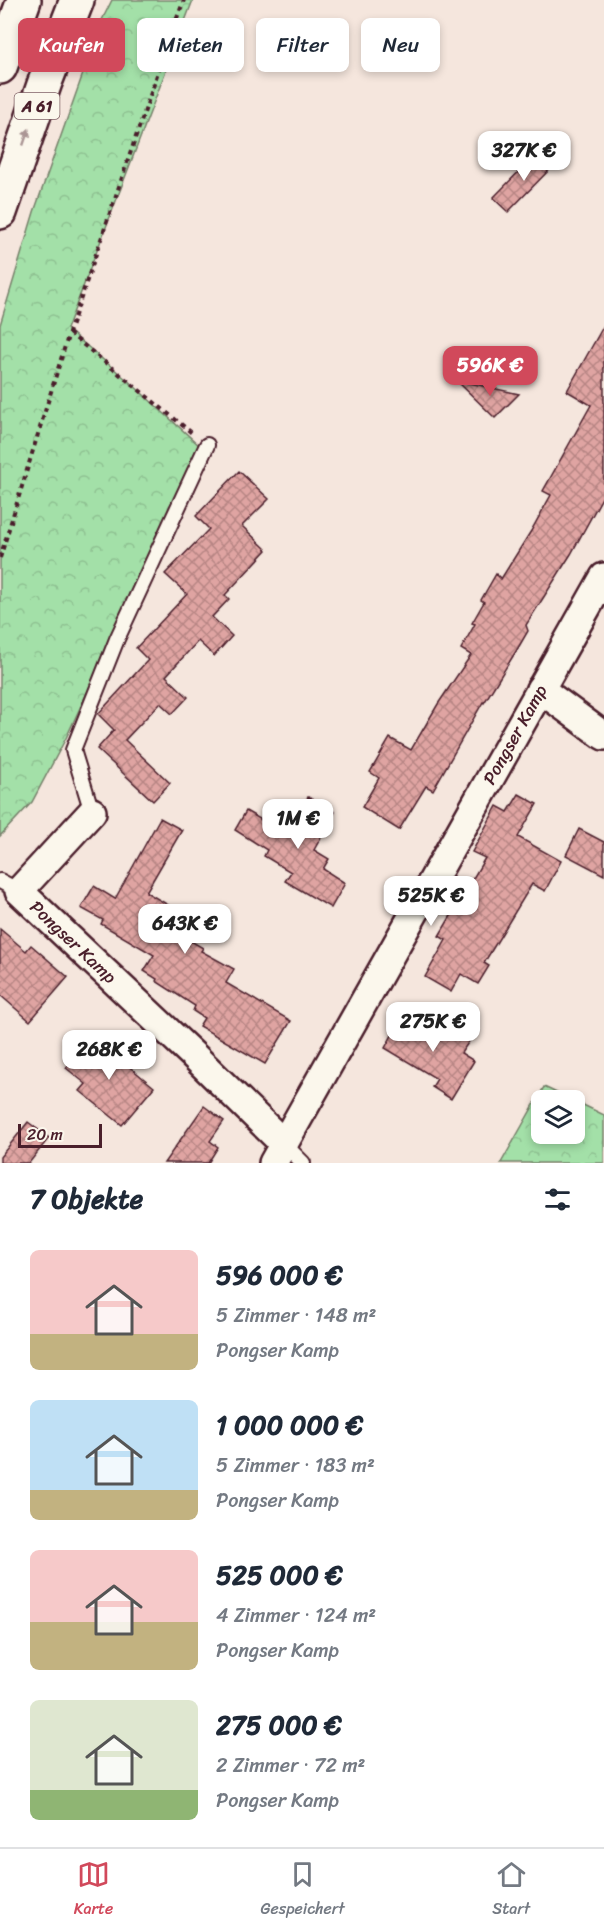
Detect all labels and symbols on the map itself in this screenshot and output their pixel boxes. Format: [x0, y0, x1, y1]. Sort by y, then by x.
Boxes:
road number: A 61 [15, 93, 60, 119]
one-way arrow [22, 128, 32, 146]
pin: 327K € [475, 131, 573, 182]
pin: 596K € [441, 346, 539, 397]
street label: Pongser Kamp [474, 678, 556, 791]
pin: 1M € [262, 799, 334, 850]
pin: 525K € [382, 876, 480, 927]
street label: Pongser Kamp [22, 892, 125, 992]
pin: 643K € [136, 904, 234, 955]
pin: 275K € [384, 1002, 482, 1053]
pin: 268K € [60, 1030, 158, 1081]
scale bar [18, 1121, 102, 1148]

